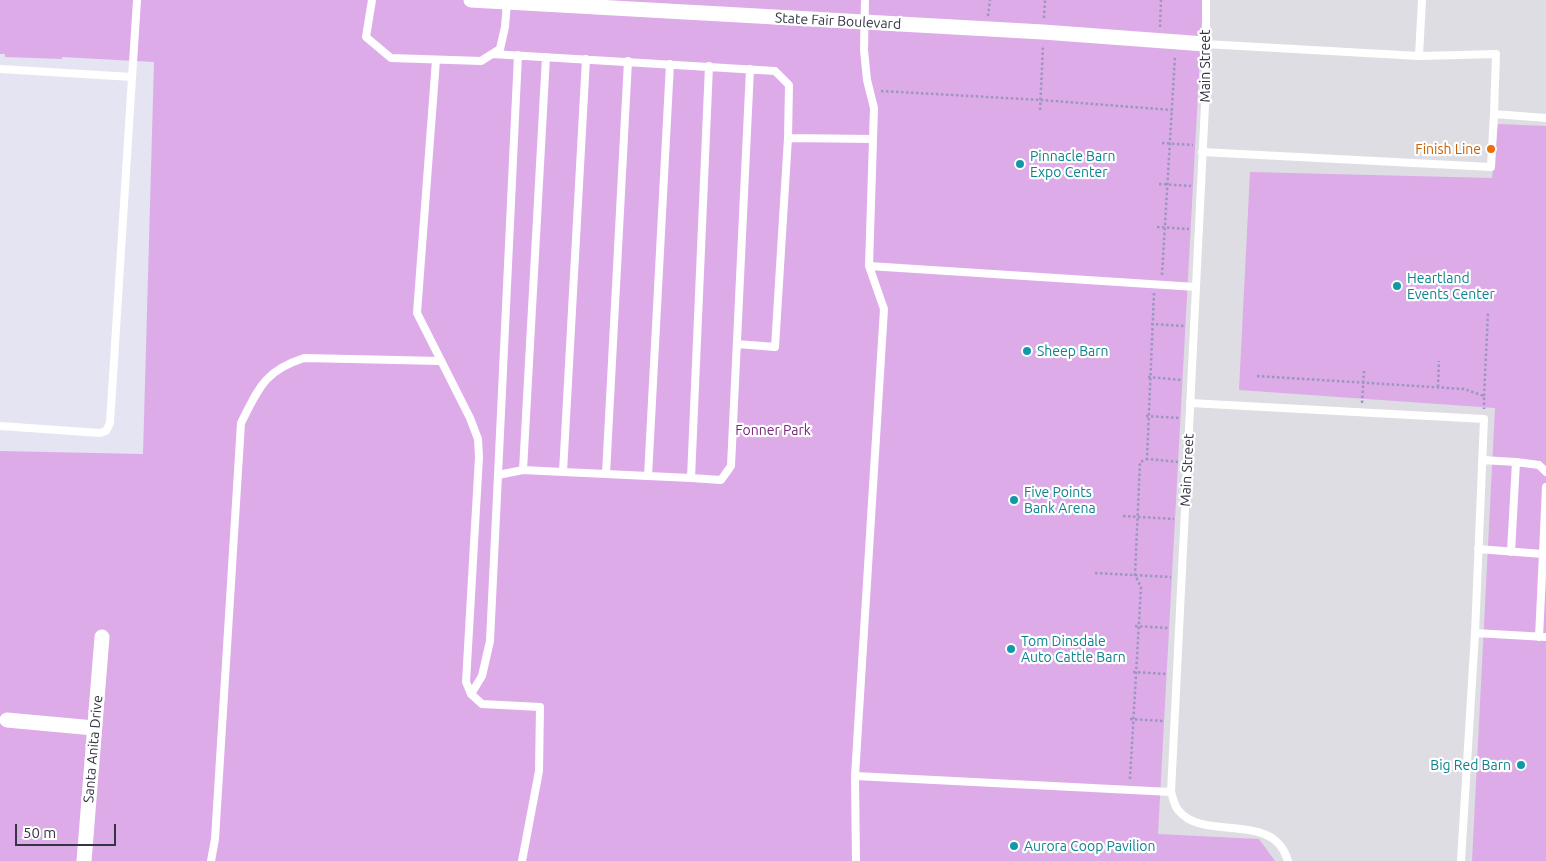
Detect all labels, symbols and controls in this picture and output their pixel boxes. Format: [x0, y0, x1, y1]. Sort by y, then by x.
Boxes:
street label: State Fair Boulevard [774, 9, 902, 33]
street label: Main Street [1197, 29, 1213, 103]
place label: Finish Line [1415, 141, 1481, 157]
marker: Finish Line [1485, 143, 1497, 155]
place label: Pinnacle Barn Expo Center [1030, 148, 1115, 180]
marker: Pinnacle Barn Expo Center [1014, 158, 1026, 170]
place label: Heartland Events Center [1407, 270, 1495, 302]
marker: Heartland Events Center [1391, 280, 1403, 292]
place label: Sheep Barn [1037, 343, 1109, 359]
marker: Sheep Barn [1021, 345, 1033, 357]
park label: Fonner Park [735, 422, 811, 438]
street label: Main Street [1177, 433, 1197, 507]
place label: Five Points Bank Arena [1024, 484, 1096, 516]
marker: Five Points Bank Arena [1008, 494, 1020, 506]
place label: Tom Dinsdale Auto Cattle Barn [1021, 633, 1126, 666]
marker: Tom Dinsdale Auto Cattle Barn [1005, 643, 1017, 655]
street label: Santa Anita Drive [80, 695, 106, 803]
place label: Big Red Barn [1430, 757, 1511, 773]
marker: Big Red Barn [1515, 759, 1527, 771]
scale bar [18, 814, 119, 846]
text: 50 m [23, 824, 56, 841]
place label: Aurora Coop Pavilion [1024, 838, 1156, 854]
marker: Aurora Coop Pavilion [1008, 840, 1020, 852]

